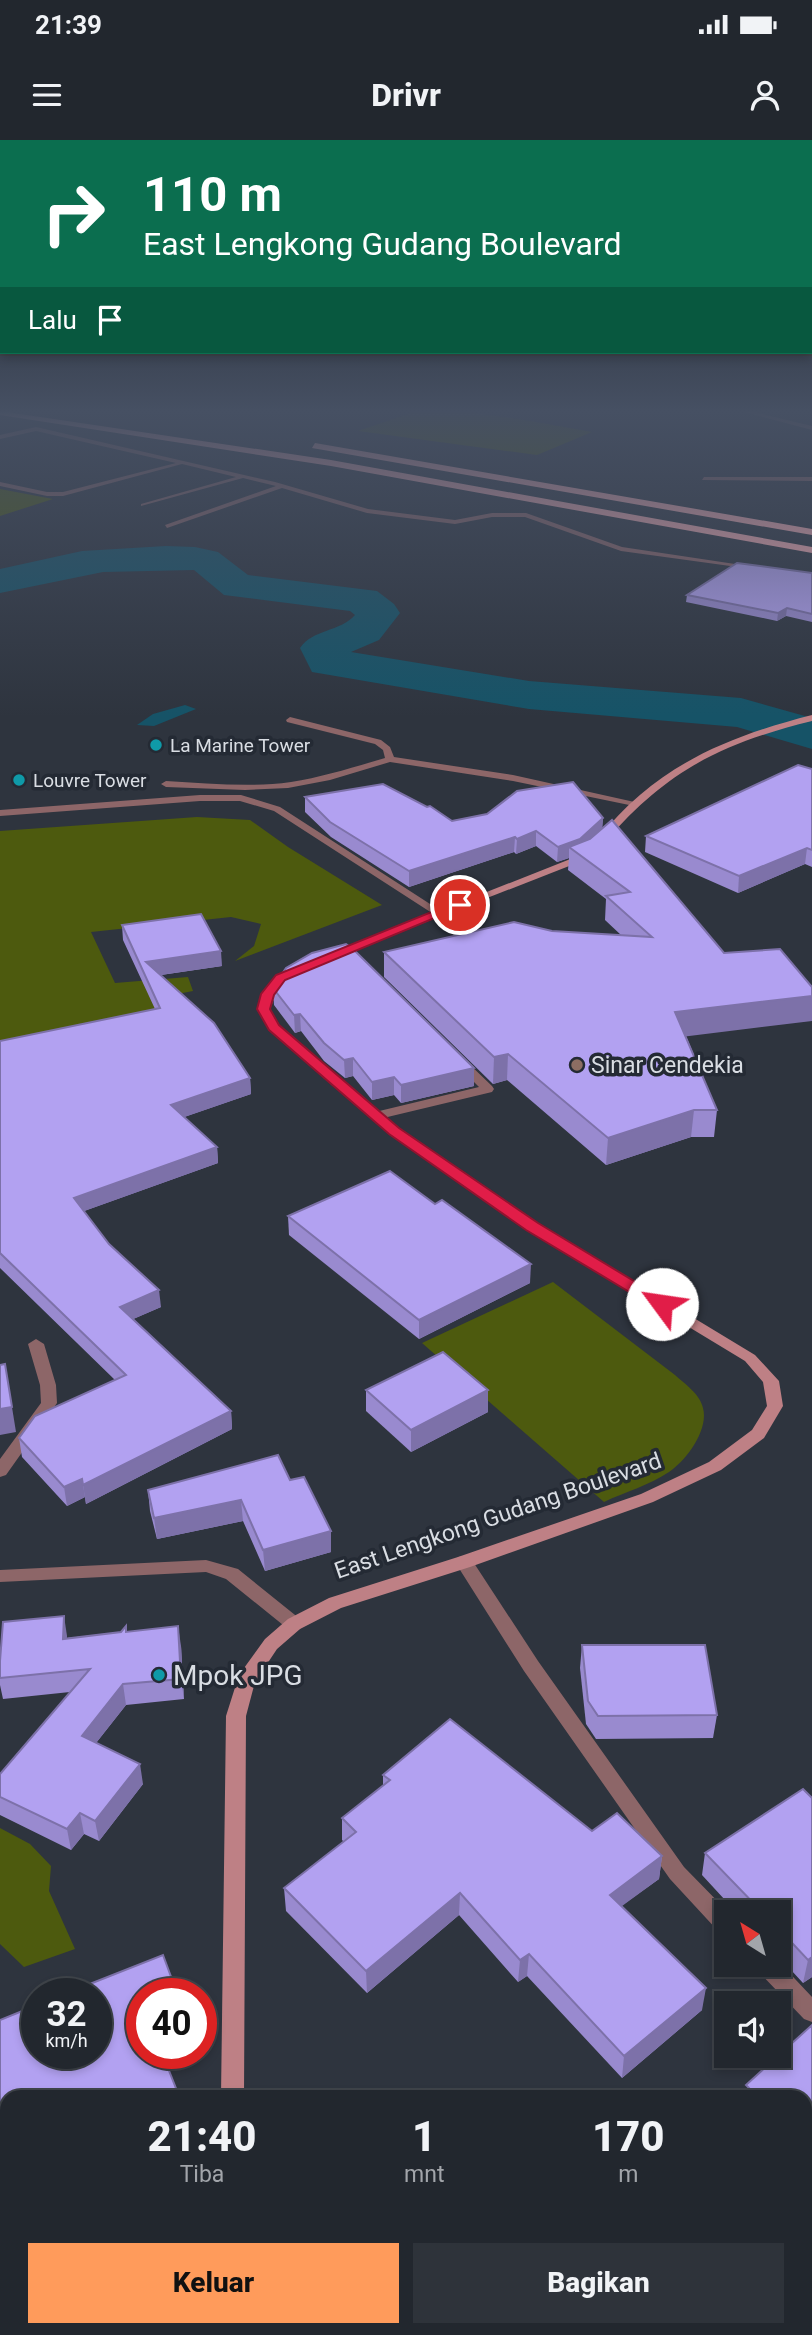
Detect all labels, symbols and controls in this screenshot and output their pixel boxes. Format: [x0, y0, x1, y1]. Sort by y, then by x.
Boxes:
text: 21:39 [35, 10, 102, 40]
icon: menu [28, 76, 66, 114]
text: Drivr [371, 76, 441, 114]
icon: person [746, 76, 784, 114]
text: 110 m [143, 166, 282, 223]
icon: right [28, 168, 119, 259]
text: East Lengkong Gudang Boulevard [143, 225, 622, 263]
icon: arrive [91, 301, 129, 339]
text: Lalu [28, 305, 77, 335]
place label: La Marine Tower [170, 734, 311, 757]
marker: La Marine Tower [148, 737, 164, 753]
place label: Louvre Tower [33, 769, 147, 792]
marker: Louvre Tower [11, 772, 27, 788]
pin [430, 875, 490, 935]
icon: arrive [441, 886, 479, 924]
place label: Sinar Cendekia [591, 1052, 744, 1079]
marker: Sinar Cendekia [569, 1057, 585, 1073]
position arrow [625, 1267, 699, 1341]
street label: East Lengkong Gudang Boulevard [331, 1447, 665, 1585]
place label: Mpok JPG [173, 1659, 302, 1692]
marker: Mpok JPG [151, 1667, 167, 1683]
north arrow [714, 1900, 791, 1978]
map controls [714, 1900, 791, 2068]
speed limit sign: 40 [126, 1978, 217, 2069]
button: sound [714, 1991, 791, 2068]
text: 32 [46, 1994, 87, 2035]
text: km/h [45, 2030, 88, 2051]
text: 21:40 [147, 2112, 257, 2161]
text: 1 [412, 2112, 436, 2161]
text: 170 [592, 2112, 665, 2161]
text: Tiba [180, 2161, 224, 2188]
text: mnt [404, 2161, 444, 2188]
text: m [618, 2161, 638, 2188]
button: Keluar [28, 2243, 399, 2323]
button: Bagikan [413, 2243, 784, 2323]

